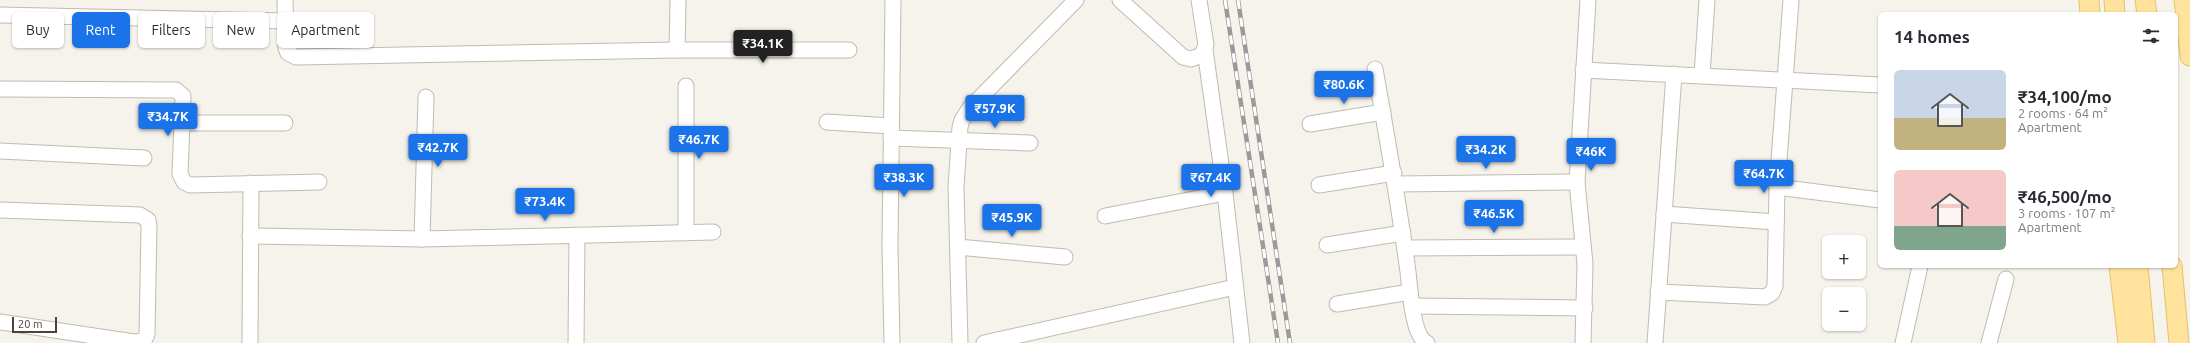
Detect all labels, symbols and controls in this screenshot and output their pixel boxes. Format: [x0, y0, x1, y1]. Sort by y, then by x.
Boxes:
chip: Buy [12, 12, 64, 48]
chip: Rent [72, 12, 130, 48]
chip: Filters [138, 12, 205, 48]
chip: New [213, 12, 269, 48]
chip: Apartment [277, 12, 374, 48]
icon: filters [2140, 25, 2162, 47]
text: 14 homes [1894, 27, 1970, 46]
pin: ₹34.1K [730, 30, 796, 64]
text: ₹34.1K [742, 36, 784, 50]
pin: ₹80.6K [1311, 71, 1377, 105]
text: ₹80.6K [1323, 77, 1365, 91]
icon: home [1926, 86, 1974, 134]
text: ₹34,100/mo [2018, 87, 2112, 106]
pin: ₹57.9K [962, 95, 1028, 129]
text: ₹57.9K [974, 101, 1016, 115]
pin: ₹34.7K [135, 103, 201, 137]
text: 2 rooms · 64 m² [2018, 106, 2108, 120]
text: ₹34.7K [147, 109, 189, 123]
text: Apartment [2018, 120, 2082, 134]
pin: ₹46.7K [666, 126, 732, 160]
text: ₹46.7K [678, 132, 720, 146]
pin: ₹42.7K [405, 134, 471, 168]
pin: ₹34.2K [1453, 136, 1519, 170]
pin: ₹46K [1567, 138, 1615, 172]
text: ₹42.7K [417, 140, 459, 154]
text: ₹34.2K [1465, 142, 1507, 156]
text: ₹46K [1576, 144, 1606, 158]
pin: ₹64.7K [1731, 160, 1797, 194]
pin: ₹38.3K [871, 164, 937, 198]
pin: ₹67.4K [1178, 164, 1244, 198]
text: ₹64.7K [1743, 166, 1785, 180]
text: ₹38.3K [883, 170, 925, 184]
text: ₹67.4K [1190, 170, 1232, 184]
icon: home [1926, 186, 1974, 234]
text: ₹46,500/mo [2018, 187, 2112, 206]
pin: ₹73.4K [512, 188, 578, 222]
text: ₹73.4K [524, 194, 566, 208]
pin: ₹46.5K [1461, 200, 1527, 234]
pin: ₹45.9K [979, 204, 1045, 238]
text: ₹46.5K [1473, 206, 1515, 220]
text: 3 rooms · 107 m² [2018, 206, 2115, 220]
text: ₹45.9K [991, 210, 1033, 224]
text: Apartment [2018, 220, 2082, 234]
map controls [1822, 235, 1866, 331]
button: + [1822, 235, 1866, 279]
button: − [1822, 287, 1866, 331]
scale bar [12, 315, 57, 334]
text: 20 m [18, 318, 42, 330]

